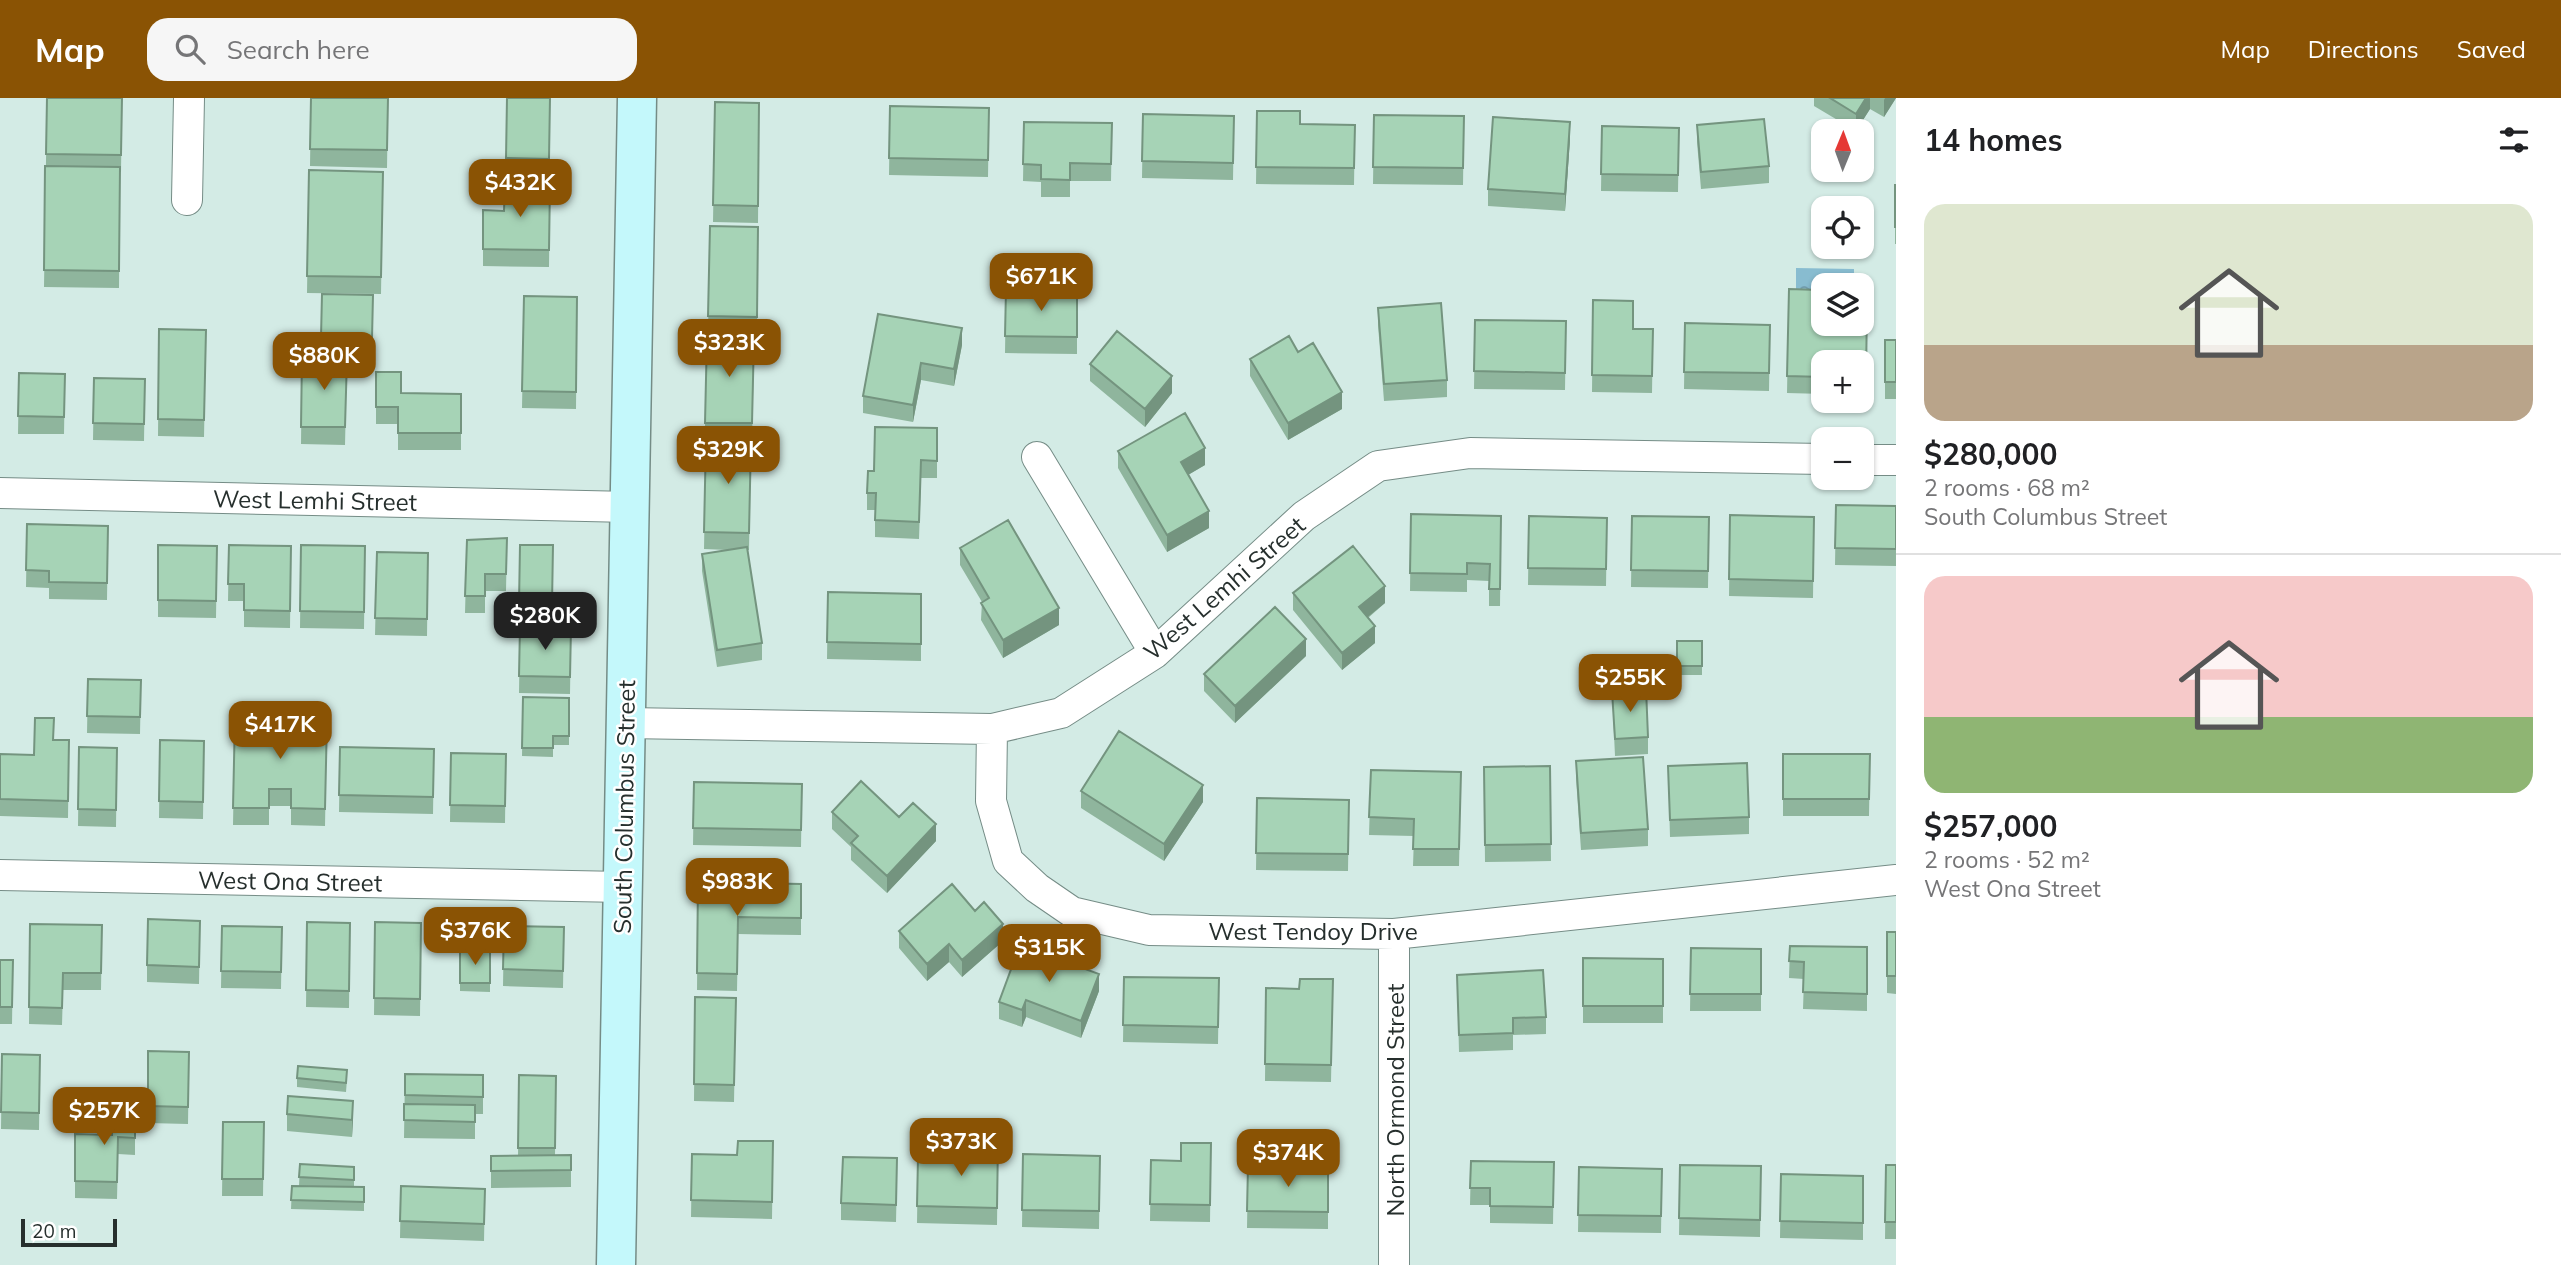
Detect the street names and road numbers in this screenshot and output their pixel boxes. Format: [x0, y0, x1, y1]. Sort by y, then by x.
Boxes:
street label: West Lemhi Street [213, 483, 417, 517]
street label: West Lemhi Street [1137, 510, 1311, 666]
street label: South Columbus Street [607, 680, 641, 934]
street label: West Ona Street [198, 864, 382, 898]
street label: West Tendoy Drive [1208, 916, 1418, 946]
street label: North Ormond Street [1380, 984, 1410, 1216]

